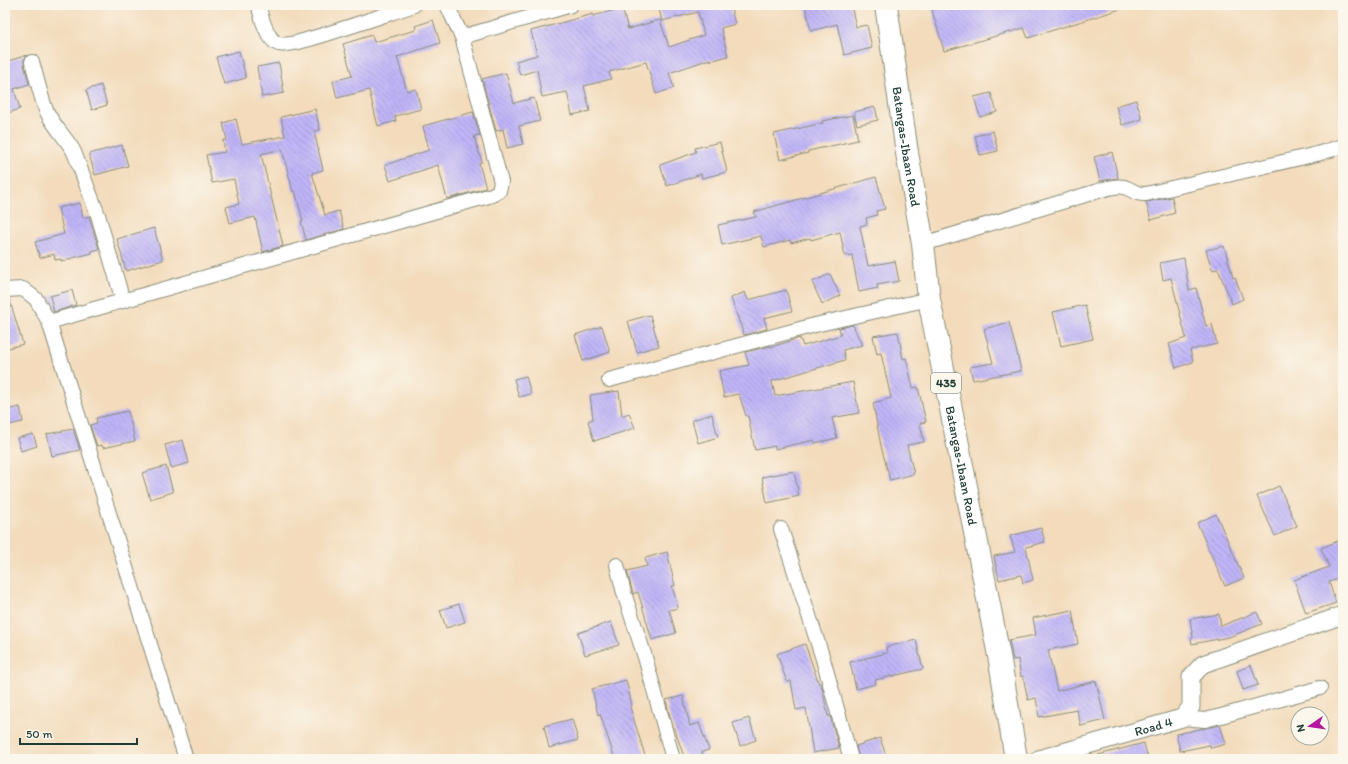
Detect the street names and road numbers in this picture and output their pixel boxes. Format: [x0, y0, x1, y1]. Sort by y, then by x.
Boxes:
street label: Batangas-Ibaan Road [890, 86, 923, 208]
road number: 435 [931, 373, 961, 393]
street label: Batangas-Ibaan Road [943, 405, 980, 527]
street label: Road 4 [1133, 714, 1174, 739]

